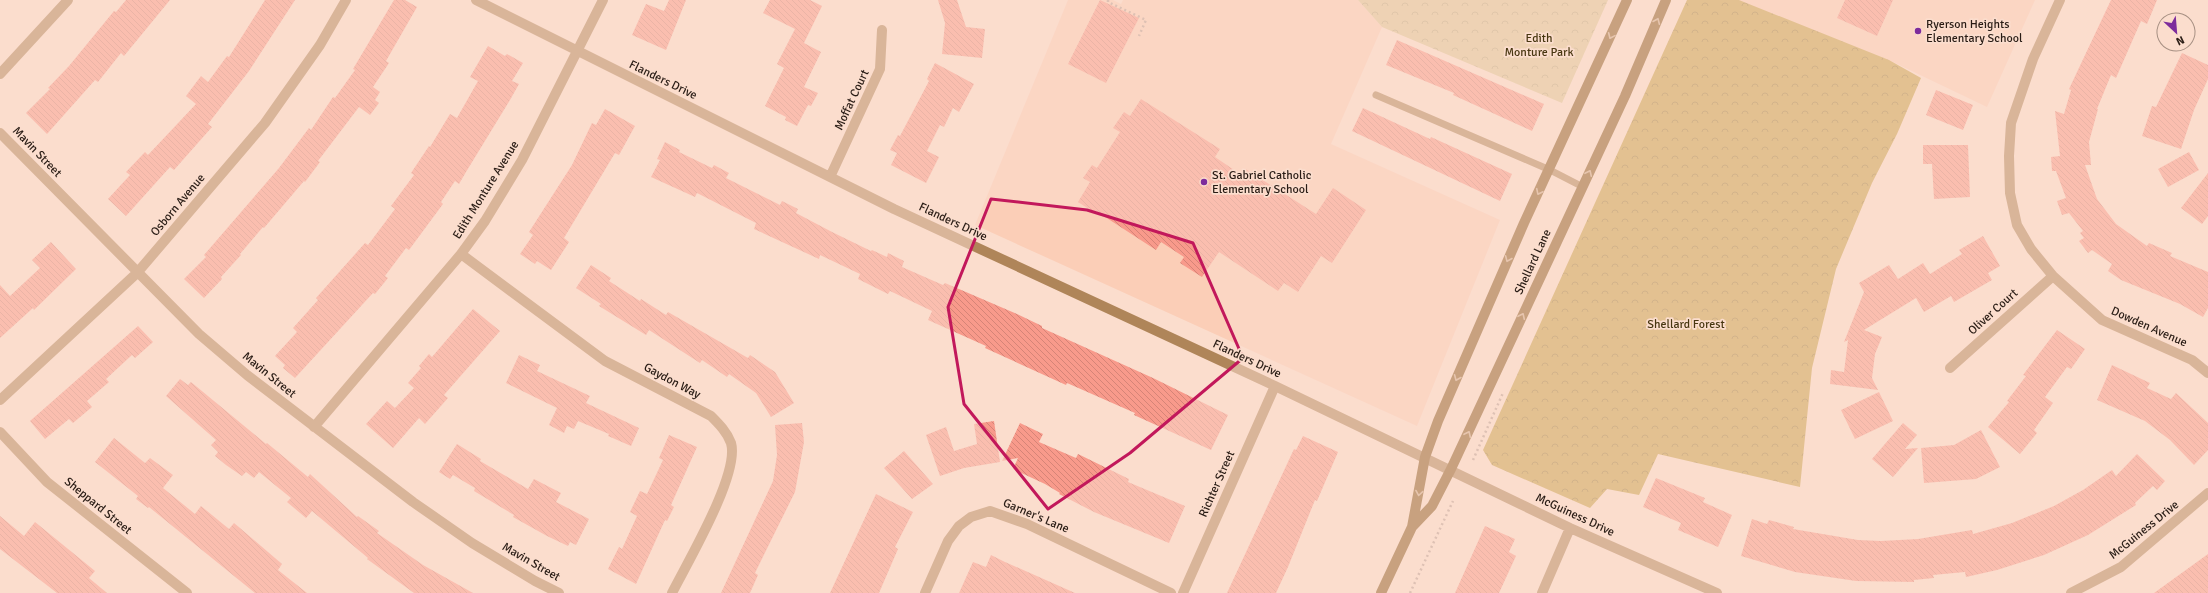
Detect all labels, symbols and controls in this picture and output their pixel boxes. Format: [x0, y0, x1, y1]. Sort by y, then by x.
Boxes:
north arrow [2156, 12, 2196, 52]
place label: Ryerson Heights Elementary School [1926, 17, 2023, 46]
one-way arrow [1652, 18, 1660, 25]
marker: Ryerson Heights Elementary School [1913, 26, 1923, 36]
park label: Edith Monture Park [1504, 31, 1574, 60]
one-way arrow [1608, 31, 1616, 39]
text: N [2174, 33, 2186, 48]
street label: Flanders Drive [626, 57, 700, 103]
street label: Moffat Court [831, 67, 873, 133]
street label: Mavin Street [9, 124, 65, 180]
street label: Edith Monture Avenue [450, 138, 522, 242]
place label: St. Gabriel Catholic Elementary School [1212, 168, 1312, 197]
one-way arrow [1584, 170, 1592, 177]
street label: Osborn Avenue [148, 171, 208, 239]
marker: St. Gabriel Catholic Elementary School [1199, 177, 1209, 187]
one-way arrow [1536, 187, 1544, 195]
street label: Flanders Drive [916, 200, 990, 244]
street label: Shellard Lane [1511, 227, 1555, 297]
one-way arrow [1505, 255, 1513, 262]
street label: Oliver Court [1965, 286, 2021, 338]
street label: Dowden Avenue [2109, 304, 2189, 350]
one-way arrow [1517, 313, 1525, 321]
park label: Shellard Forest [1647, 317, 1725, 332]
street label: Flanders Drive [1210, 337, 1284, 381]
street label: Mavin Street [239, 349, 299, 401]
street label: Gaydon Way [641, 360, 703, 402]
one-way arrow [1454, 374, 1462, 381]
one-way arrow [1463, 431, 1471, 438]
street label: Richter Street [1196, 448, 1238, 520]
street label: Sheppard Street [61, 474, 135, 538]
one-way arrow [1415, 490, 1424, 496]
street label: McGuiness Drive [1533, 490, 1617, 540]
street label: Garner's Lane [1001, 495, 1071, 537]
street label: McGuiness Drive [2106, 497, 2182, 563]
street label: Mavin Street [499, 539, 563, 585]

